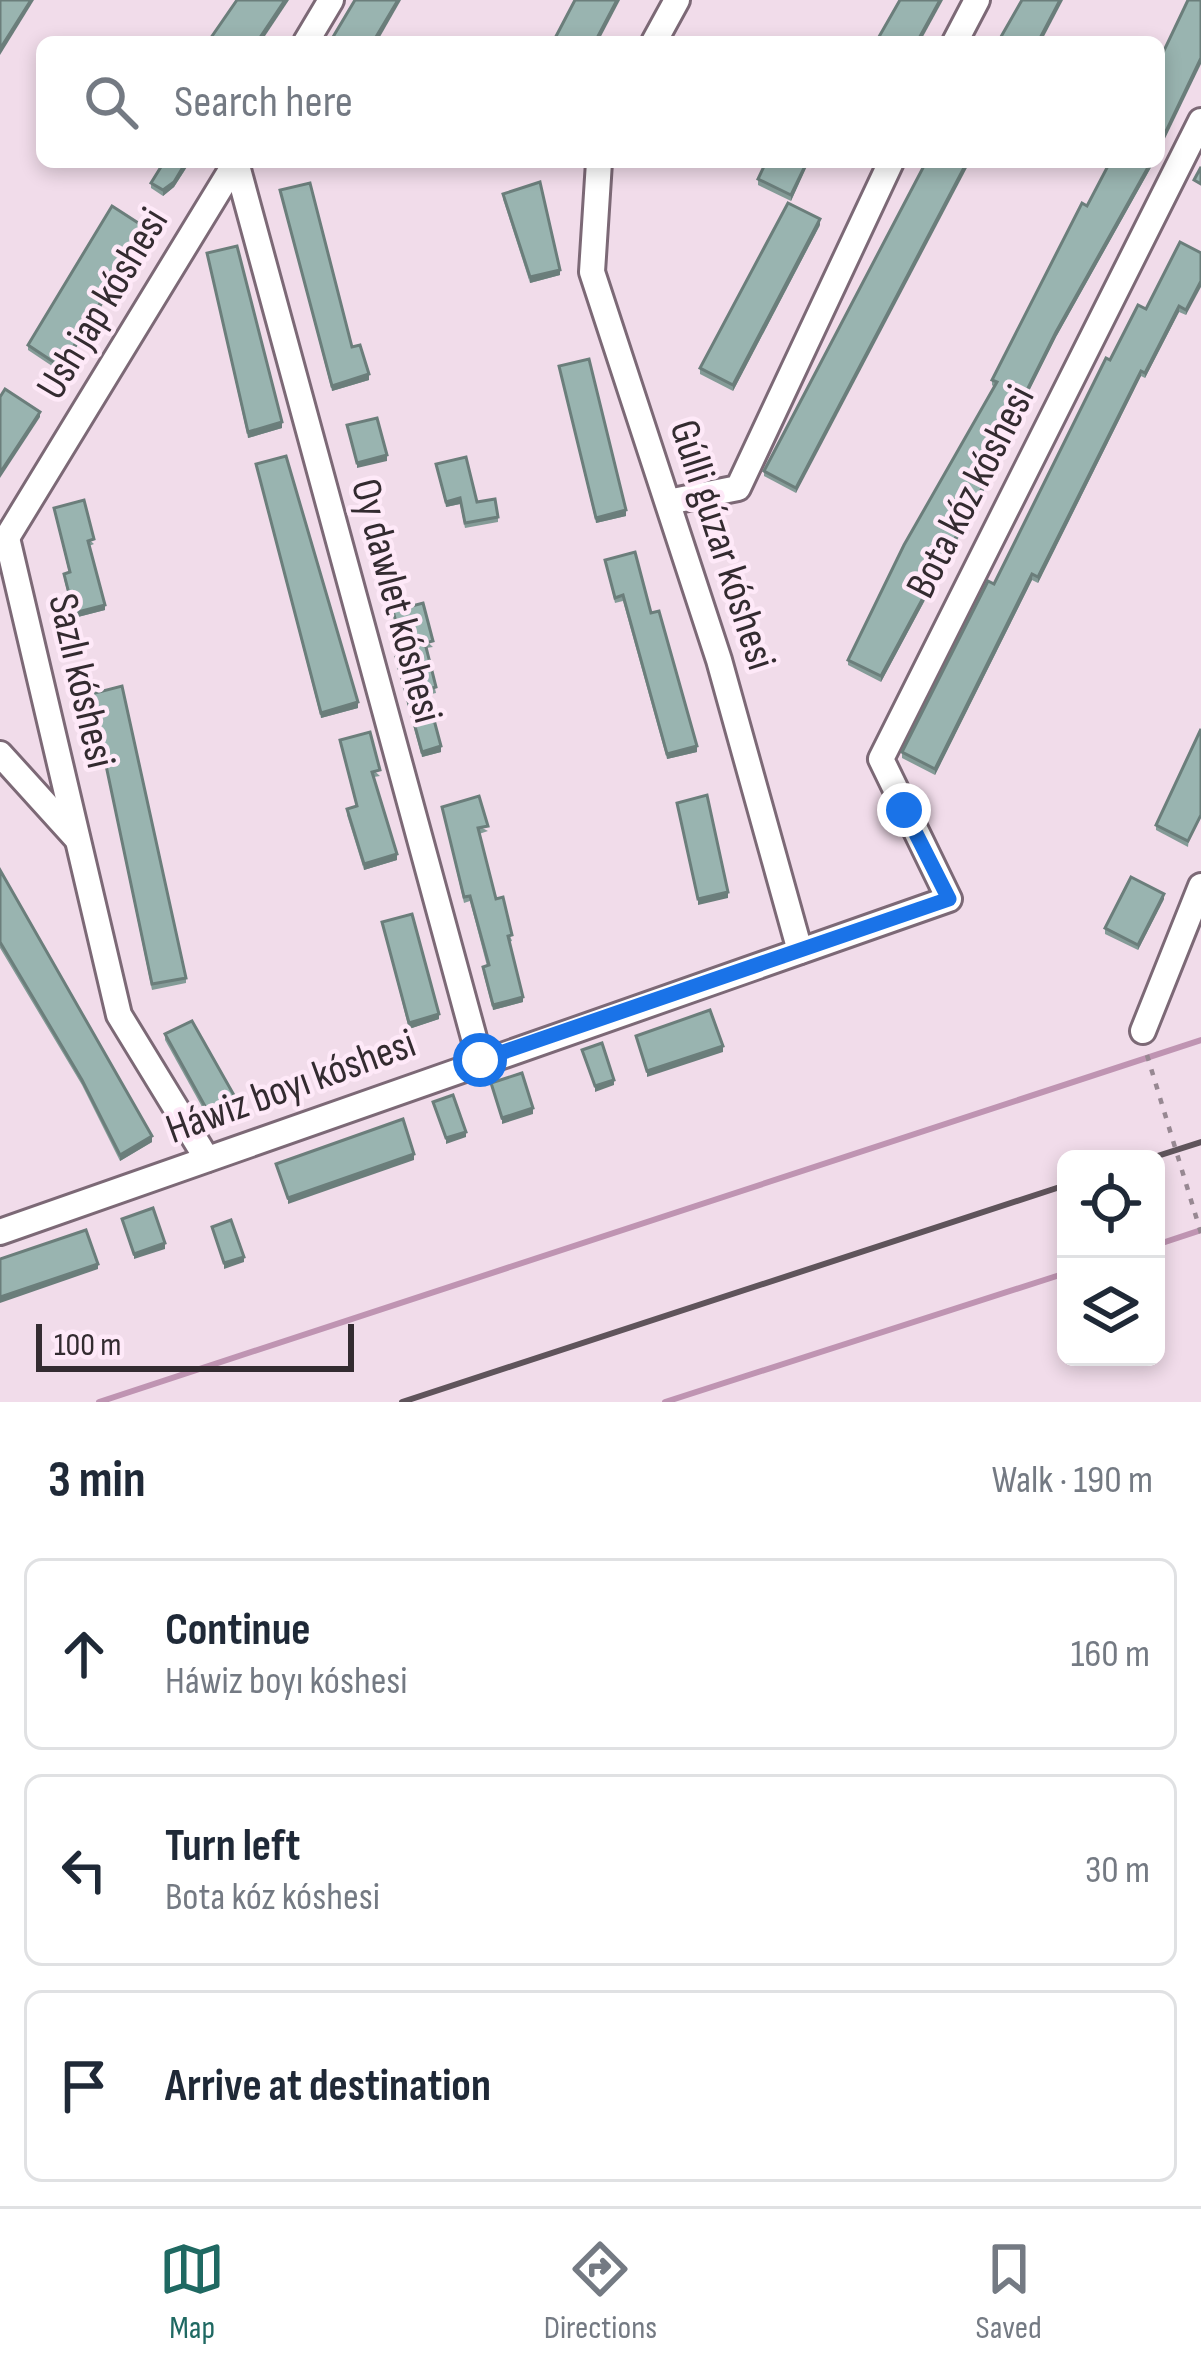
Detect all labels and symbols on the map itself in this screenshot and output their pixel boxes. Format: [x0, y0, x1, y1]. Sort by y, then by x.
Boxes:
street label: Ush jap kóshesi [26, 199, 180, 409]
street label: Bota kóz kóshesi [896, 377, 1046, 607]
street label: Gúlli gúzar kóshesi [658, 414, 786, 676]
street label: Oy dawlet kóshesi [339, 474, 453, 728]
street label: Sazlı kóshesi [36, 589, 126, 773]
route end [877, 783, 931, 837]
street label: Háwiz boyı kóshesi [160, 1018, 422, 1156]
route start [453, 1033, 507, 1087]
scale bar [36, 1318, 354, 1371]

